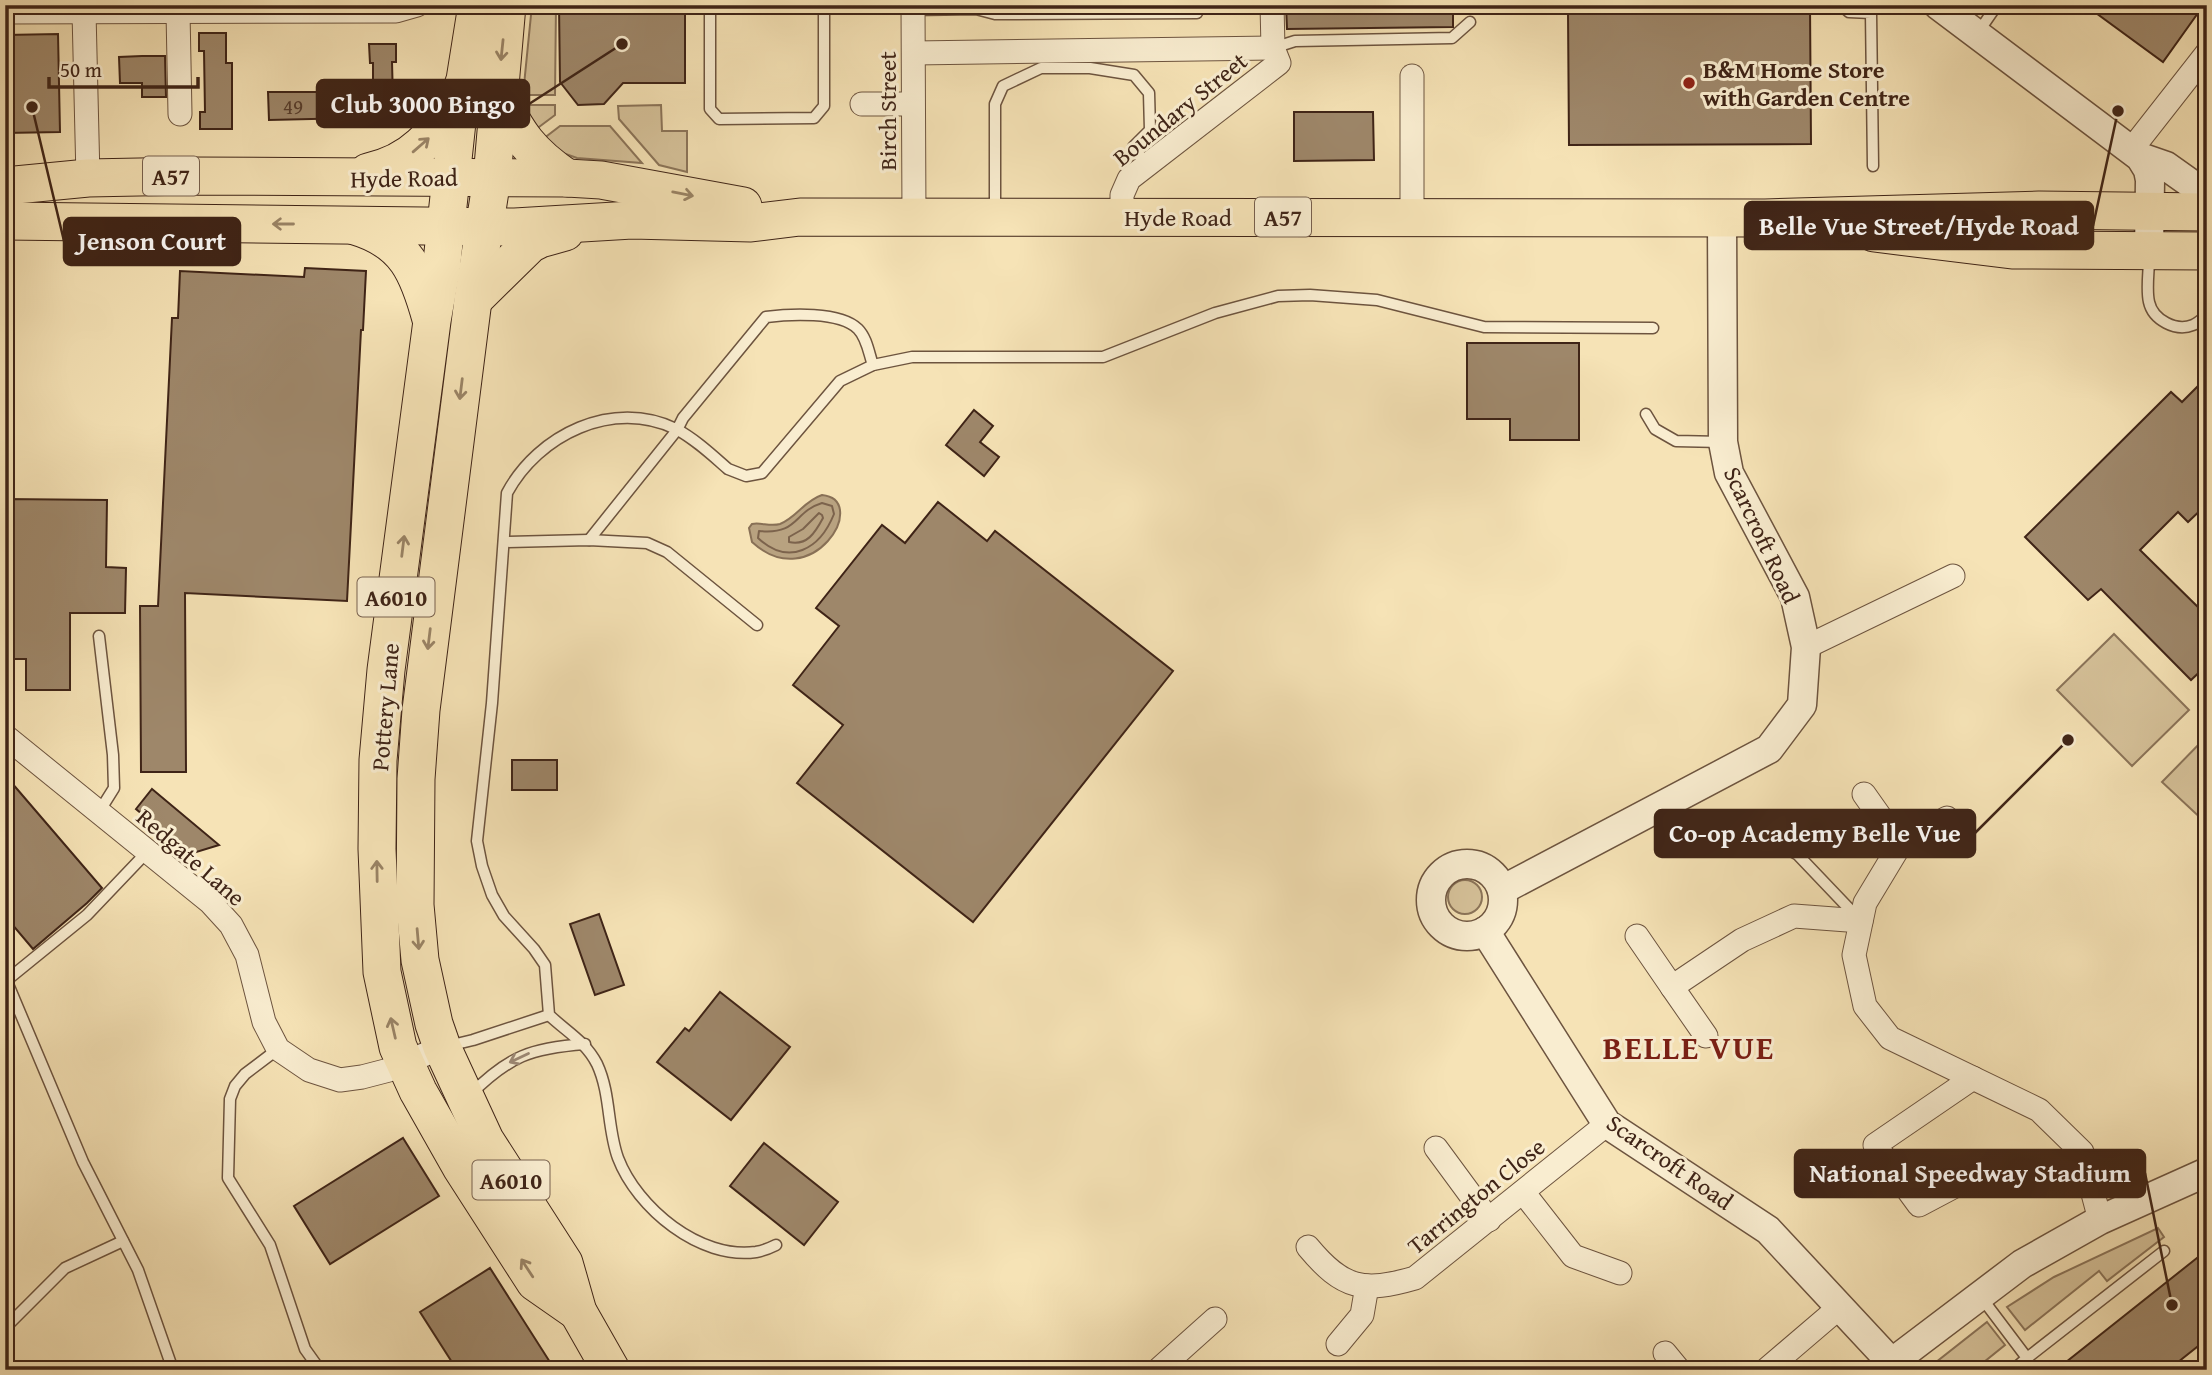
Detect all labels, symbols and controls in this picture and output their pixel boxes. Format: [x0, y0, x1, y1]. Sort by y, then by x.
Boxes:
one-way arrow [495, 38, 508, 61]
street label: Boundary Street [1105, 43, 1255, 174]
scale bar [49, 46, 198, 90]
street label: Birch Street [870, 51, 905, 171]
place label: B&M Home Store with Garden Centre [1703, 52, 1910, 115]
text: 50 m [60, 54, 102, 85]
marker: B&M Home Store with Garden Centre [1681, 75, 1697, 91]
callout: Club 3000 Bingo [317, 80, 529, 127]
text: Club 3000 Bingo [331, 84, 515, 123]
house number: 49 [283, 91, 303, 122]
one-way arrow [412, 137, 430, 153]
road number: A57 [143, 156, 199, 196]
street label: Hyde Road [350, 160, 458, 196]
one-way arrow [671, 187, 694, 201]
road number: A57 [1255, 198, 1311, 236]
street label: Hyde Road [1124, 200, 1232, 235]
callout: Belle Vue Street/Hyde Road [1745, 202, 2093, 249]
text: Belle Vue Street/Hyde Road [1759, 206, 2079, 245]
one-way arrow [271, 217, 294, 231]
callout: Jenson Court [64, 218, 240, 265]
text: Jenson Court [74, 221, 226, 260]
one-way arrow [455, 377, 468, 400]
street label: Scarcroft Road [1715, 461, 1809, 609]
one-way arrow [396, 536, 409, 558]
road number: A6010 [358, 578, 434, 617]
one-way arrow [423, 627, 436, 650]
street label: Pottery Lane [362, 642, 408, 772]
street label: Redgate Lane [129, 800, 253, 914]
callout: Co-op Academy Belle Vue [1655, 810, 1975, 857]
text: Co-op Academy Belle Vue [1669, 813, 1961, 852]
one-way arrow [371, 859, 384, 882]
one-way arrow [412, 927, 425, 950]
one-way arrow [386, 1017, 399, 1039]
district label: BELLE VUE [1603, 1024, 1775, 1071]
one-way arrow [509, 1052, 530, 1065]
street label: Scarcroft Road [1600, 1105, 1741, 1219]
street label: Tarrington Close [1400, 1130, 1552, 1262]
callout: National Speedway Stadium [1795, 1150, 2145, 1197]
text: National Speedway Stadium [1809, 1153, 2131, 1192]
road number: A6010 [472, 1161, 550, 1200]
one-way arrow [519, 1259, 533, 1279]

